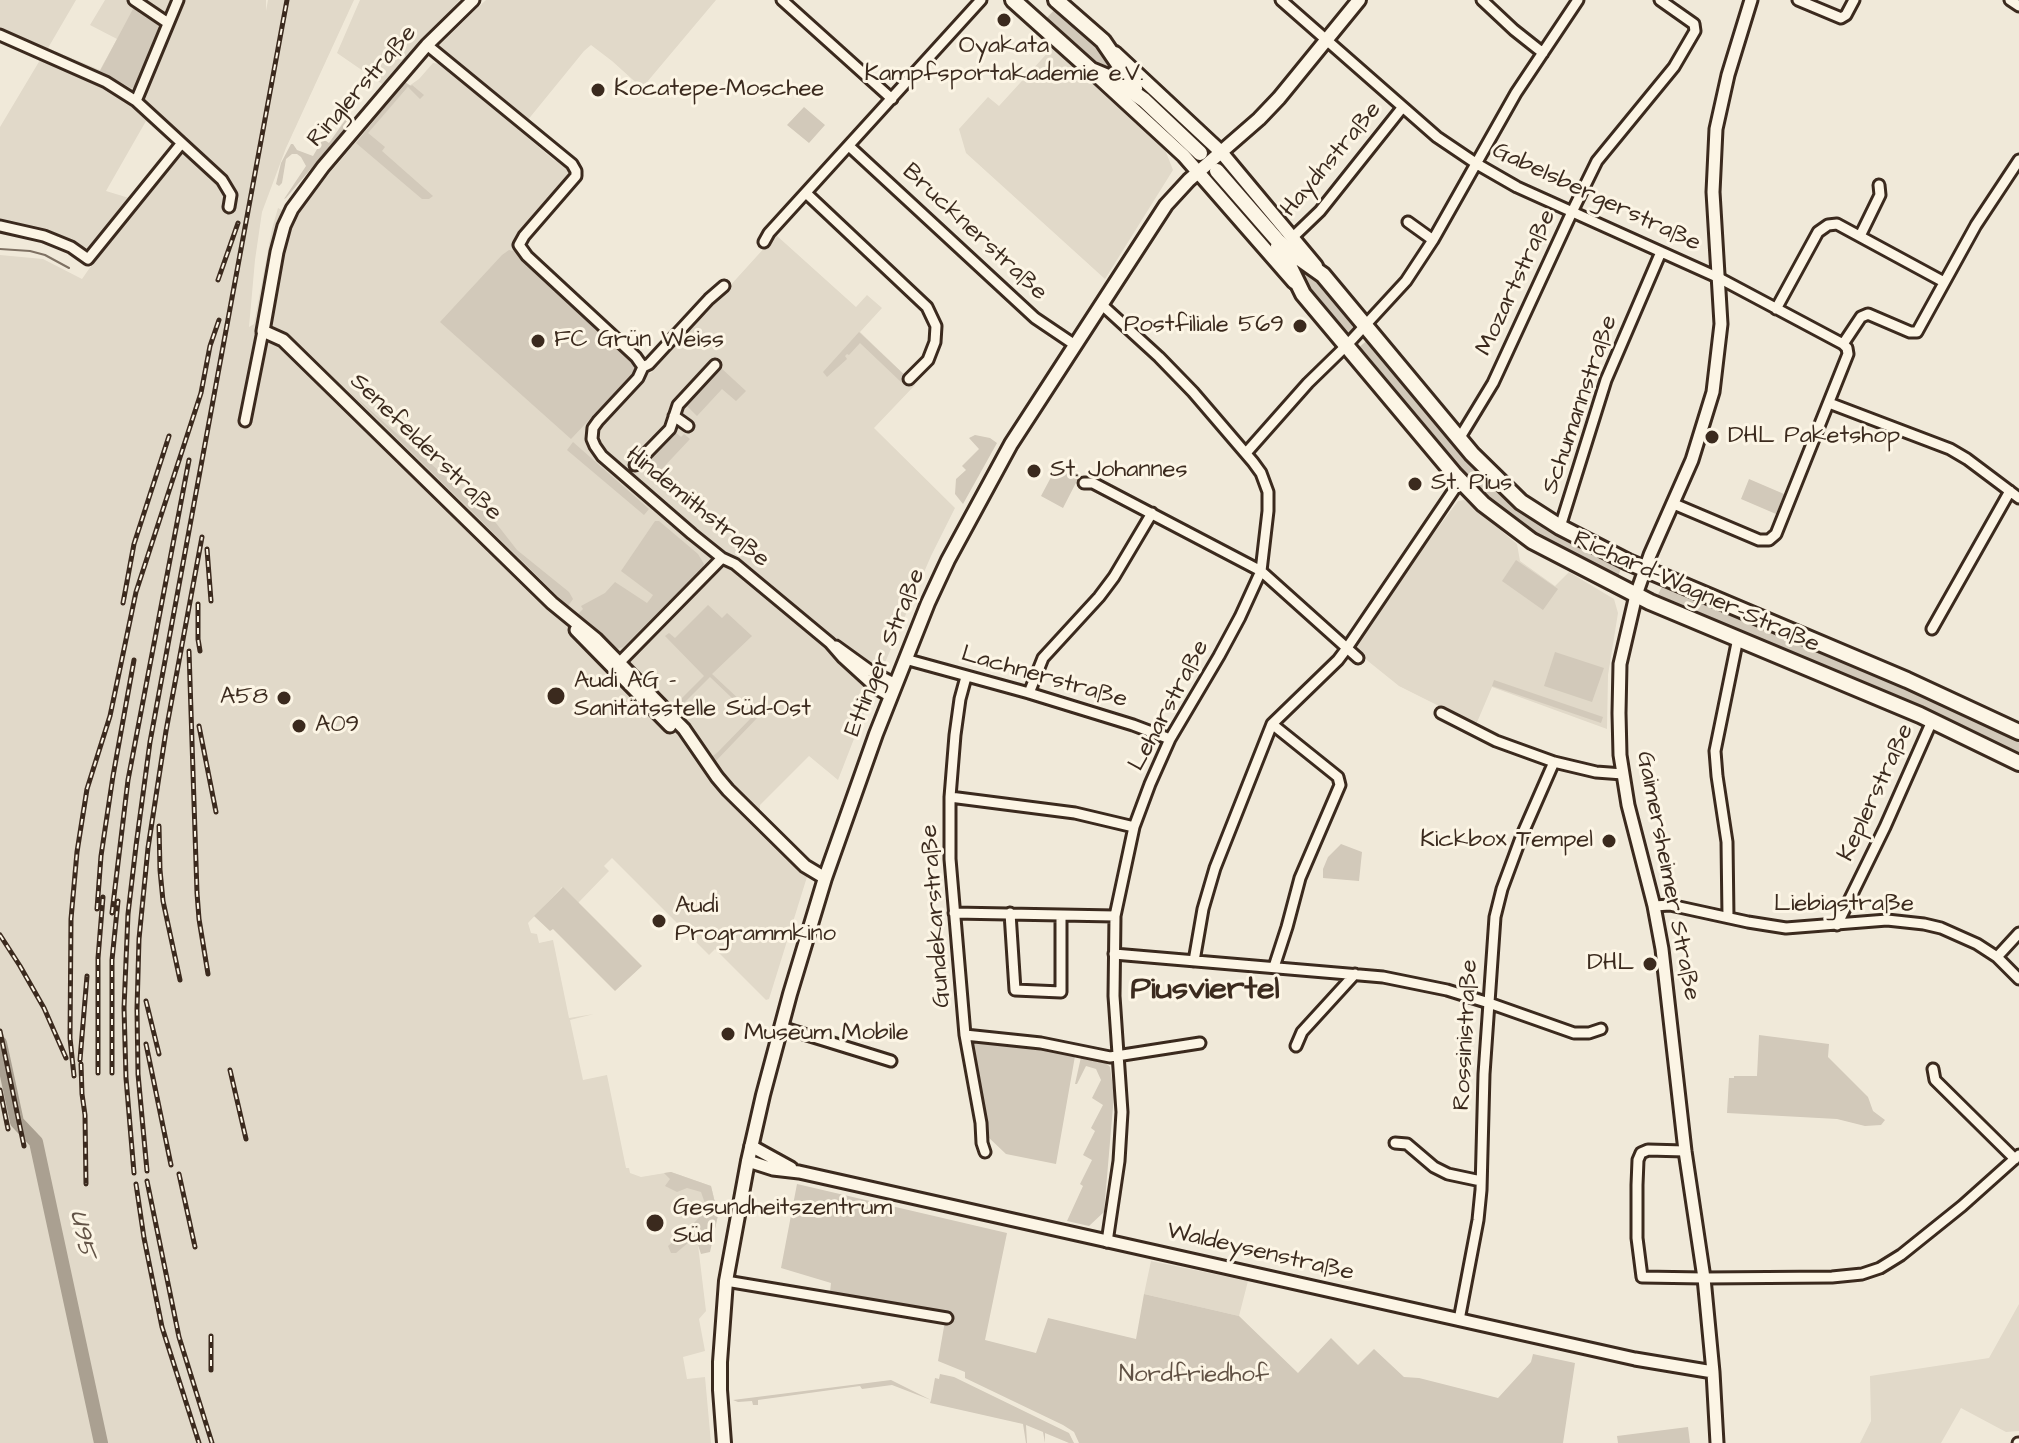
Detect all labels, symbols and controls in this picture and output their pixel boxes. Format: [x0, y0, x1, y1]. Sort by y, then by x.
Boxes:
marker: Oyakata Kampfsportakademie e.V. [995, 11, 1013, 29]
street label: Ringlerstraße [302, 20, 424, 154]
place label: Oyakata Kampfsportakademie e.V. [864, 33, 1144, 89]
place label: Kocatepe-Moschee [614, 76, 824, 104]
marker: Kocatepe-Moschee [589, 81, 607, 99]
street label: Haydnstraße [1276, 97, 1388, 223]
street label: Gabelsbergerstraße [1487, 137, 1705, 259]
street label: Brucknerstraße [895, 158, 1053, 308]
street label: Mozartstraße [1471, 205, 1563, 361]
place label: Postfiliale 569 [1124, 312, 1284, 340]
street label: Schumannstraße [1537, 312, 1625, 498]
marker: Postfiliale 569 [1291, 317, 1309, 335]
place label: FC Grün Weiss [554, 327, 724, 355]
marker: FC Grün Weiss [529, 332, 547, 350]
street label: Senefelderstraße [343, 368, 507, 528]
place label: DHL Paketshop [1728, 423, 1900, 451]
marker: DHL Paketshop [1703, 428, 1721, 446]
street label: Hindemithstraße [619, 441, 775, 575]
place label: St. Johannes [1050, 457, 1187, 485]
marker: St. Johannes [1025, 462, 1043, 480]
place label: St. Pius [1431, 470, 1512, 498]
marker: St. Pius [1406, 475, 1424, 493]
street label: Richard-Wagner-Straße [1568, 526, 1824, 660]
street label: Ettinger Straße [839, 565, 933, 741]
street label: Leharstraße [1123, 636, 1217, 776]
street label: Lachnerstraße [958, 641, 1130, 715]
place label: Audi AG - Sanitätsstelle Süd-Ost [574, 668, 811, 724]
place label: A58 [220, 684, 268, 712]
marker: Audi AG - Sanitätsstelle Süd-Ost [545, 685, 567, 707]
marker: A58 [275, 689, 293, 707]
place label: A09 [315, 712, 359, 740]
marker: A09 [290, 717, 308, 735]
street label: Keplerstraße [1833, 720, 1921, 866]
street label: Gaimersheimer Straße [1629, 749, 1705, 1003]
street label: Gundekarstraße [916, 823, 958, 1009]
place label: Kickbox Tempel [1420, 827, 1593, 855]
marker: Kickbox Tempel [1600, 832, 1618, 850]
street label: Liebigstraße [1774, 891, 1914, 919]
place label: Audi Programmkino [675, 893, 836, 949]
marker: Audi Programmkino [650, 912, 668, 930]
place label: DHL [1587, 950, 1634, 978]
marker: DHL [1641, 955, 1659, 973]
street label: Rossinistraße [1449, 959, 1485, 1111]
district label: Piusviertel [1130, 972, 1280, 1010]
place label: Museum Mobile [744, 1020, 909, 1048]
marker: Museum Mobile [719, 1025, 737, 1043]
place label: Gesundheitszentrum Süd [673, 1195, 892, 1251]
water label: U95 [61, 1207, 101, 1261]
marker: Gesundheitszentrum Süd [644, 1212, 666, 1234]
street label: Waldeysenstraße [1164, 1217, 1356, 1289]
park label: Nordfriedhof [1119, 1362, 1269, 1390]

